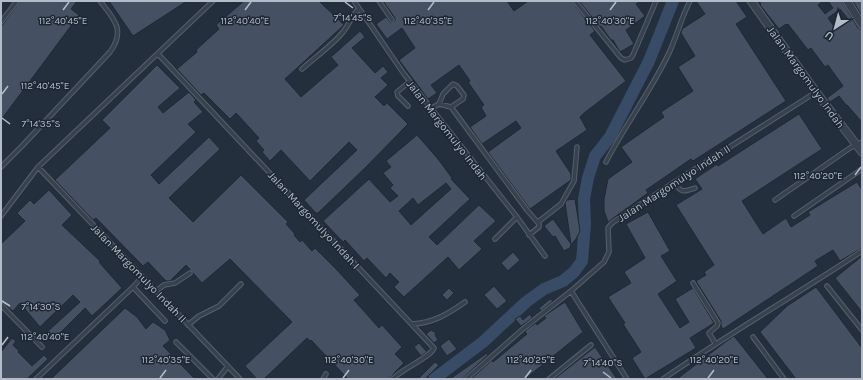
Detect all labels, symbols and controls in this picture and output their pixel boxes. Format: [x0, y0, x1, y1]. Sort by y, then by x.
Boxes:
north arrow [815, 8, 855, 48]
text: 7°14'45"S [334, 12, 372, 24]
text: 112°40'45"E [39, 15, 87, 27]
text: 112°40'40"E [221, 15, 269, 27]
text: 112°40'35"E [404, 15, 452, 27]
text: 112°40'30"E [585, 15, 635, 27]
street label: Jalan Margomulyo Indah [764, 24, 847, 131]
text: U [823, 28, 836, 43]
street label: Jalan Margomulyo Indah [404, 78, 490, 183]
text: 112°40'45"E [21, 80, 69, 92]
text: 7°14'35"S [22, 118, 61, 130]
street label: Jalan Margomulyo Indah II [615, 142, 733, 225]
street label: Jalan Margomulyo Indah I [265, 169, 362, 272]
text: 112°40'20"E [793, 170, 843, 182]
street label: Jalan Margomulyo Indah II [88, 221, 189, 325]
text: 7°14'30"S [21, 301, 61, 313]
text: 112°40'40"E [21, 331, 69, 343]
text: 112°40'35"E [142, 354, 190, 366]
text: 112°40'30"E [324, 354, 374, 366]
text: 112°40'25"E [507, 354, 555, 366]
text: 112°40'20"E [689, 354, 739, 366]
text: 7°14'40"S [584, 357, 622, 369]

